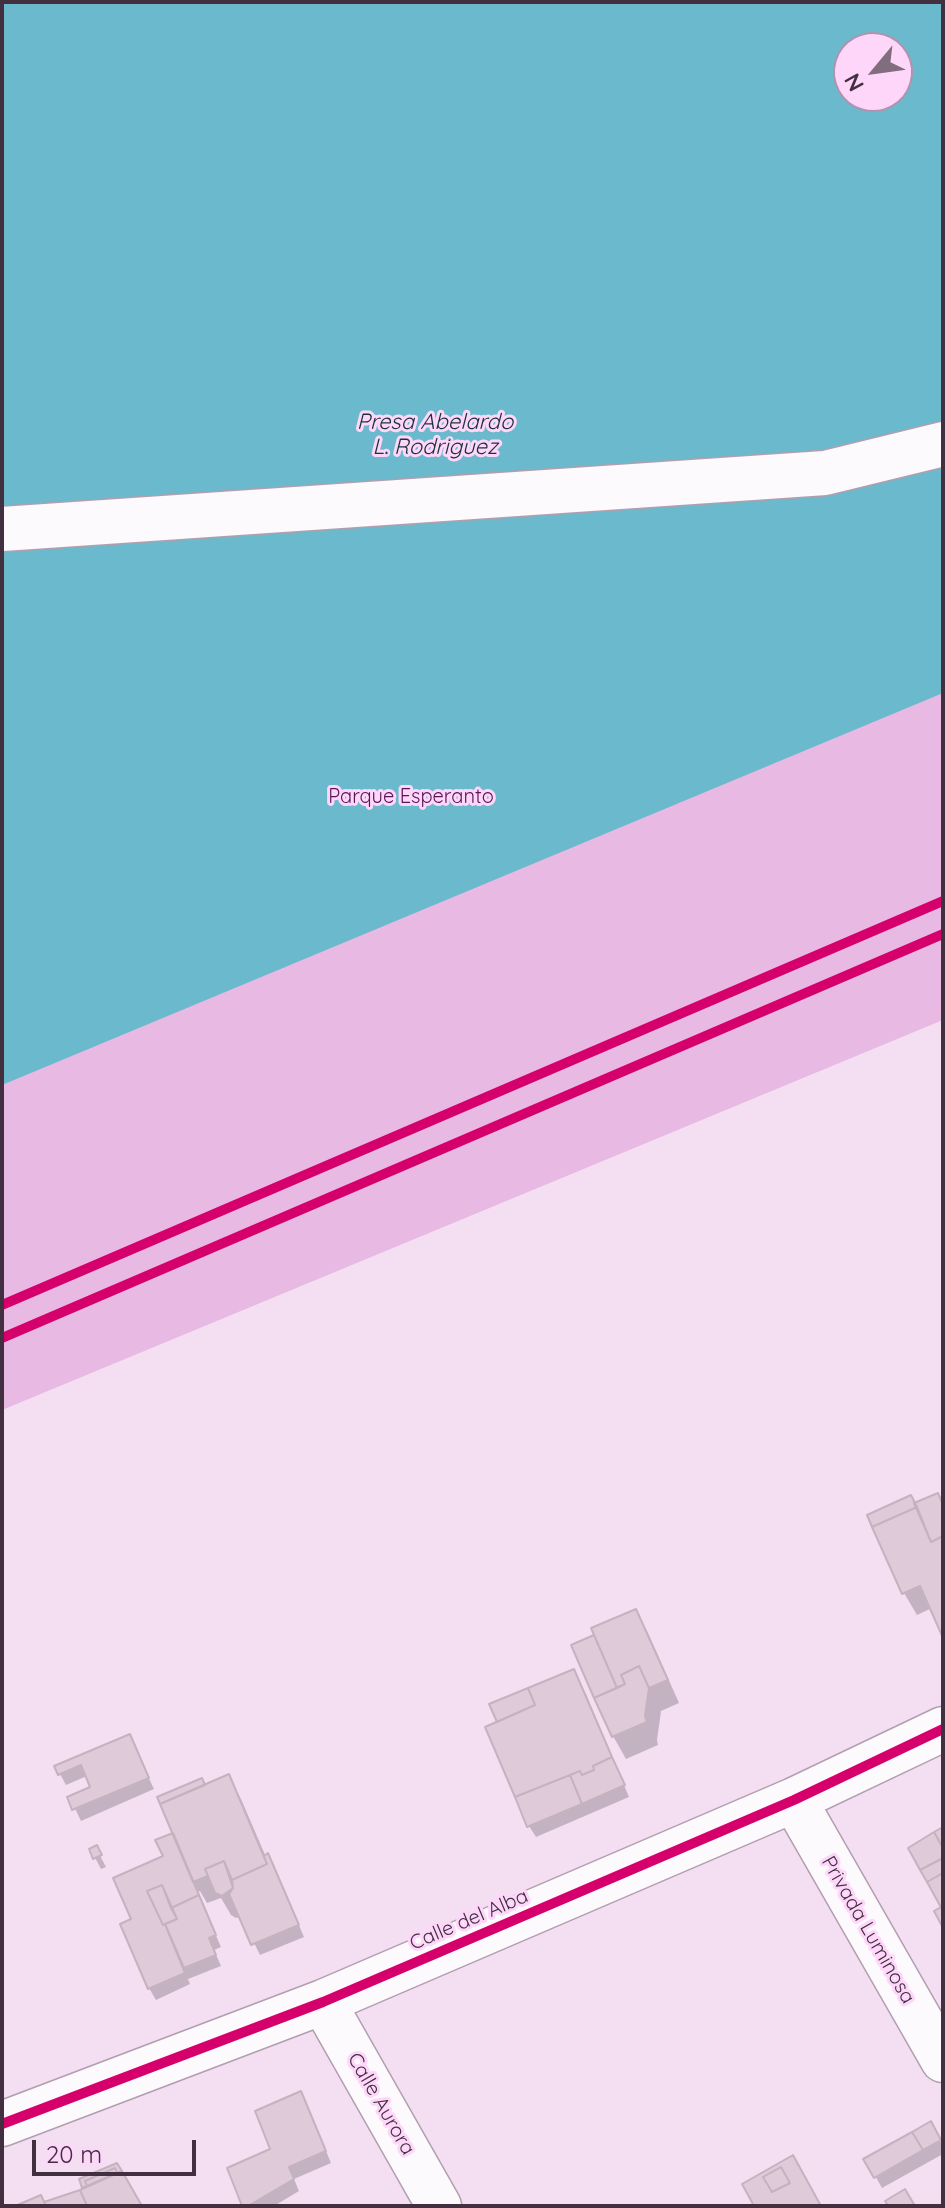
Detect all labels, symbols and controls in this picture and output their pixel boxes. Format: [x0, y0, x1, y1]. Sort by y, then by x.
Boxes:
north arrow [833, 32, 913, 112]
text: N [838, 69, 870, 97]
water label: Presa Abelardo L. Rodriguez [357, 409, 513, 460]
park label: Parque Esperanto [328, 785, 494, 809]
street label: Privada Luminosa [816, 1852, 920, 2008]
street label: Calle del Alba [406, 1884, 532, 1956]
street label: Calle Aurora [342, 2049, 420, 2159]
scale bar [36, 2124, 200, 2174]
text: 20 m [46, 2139, 102, 2169]

